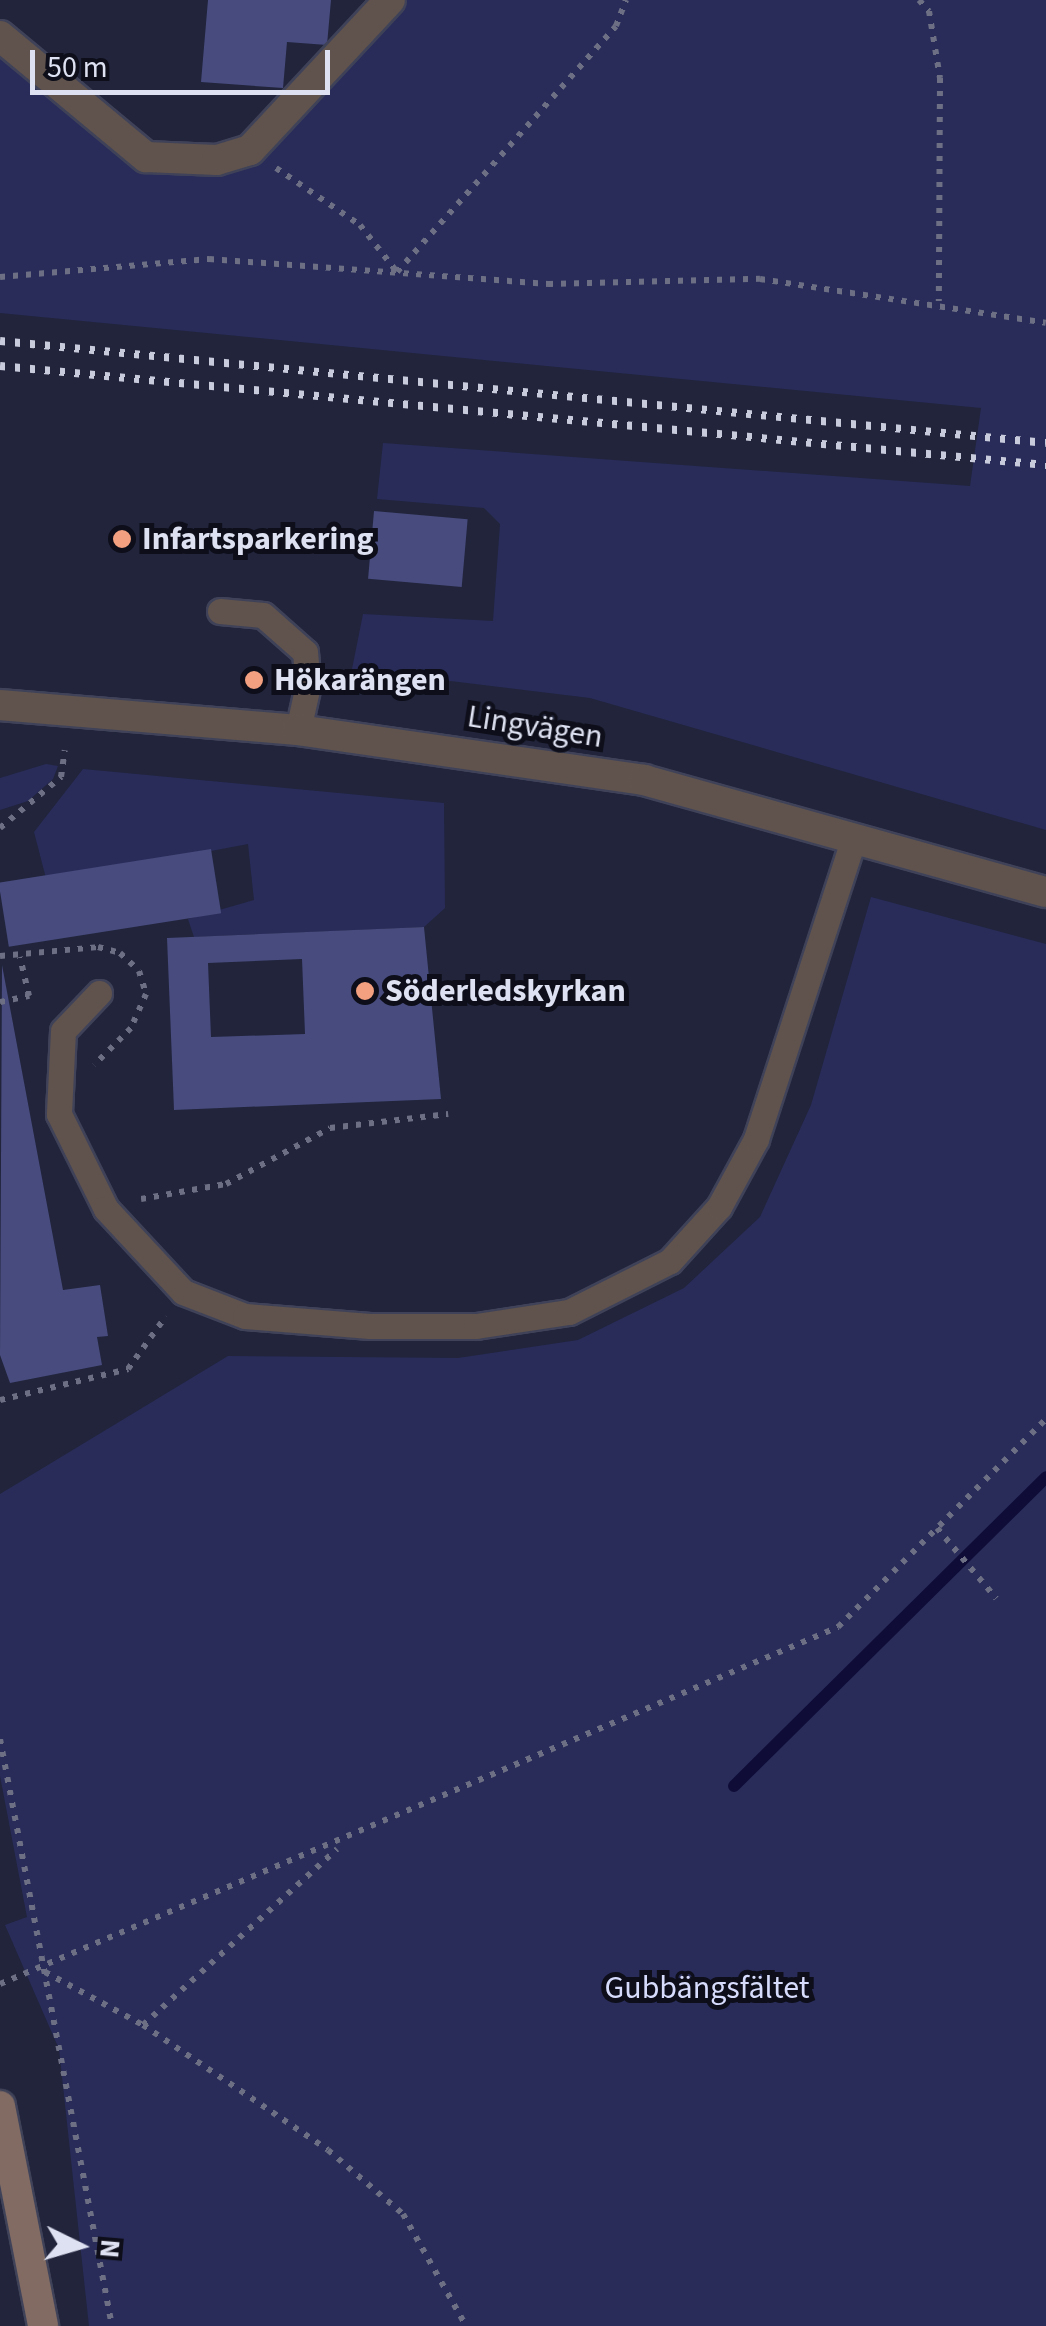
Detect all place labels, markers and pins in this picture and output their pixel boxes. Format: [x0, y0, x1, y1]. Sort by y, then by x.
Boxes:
place label: Infartsparkering [142, 520, 374, 558]
marker: Infartsparkering [111, 528, 133, 550]
place label: Hökarängen [274, 661, 446, 699]
marker: Hökarängen [243, 669, 265, 691]
place label: Söderledskyrkan [385, 972, 626, 1010]
marker: Söderledskyrkan [354, 980, 376, 1002]

